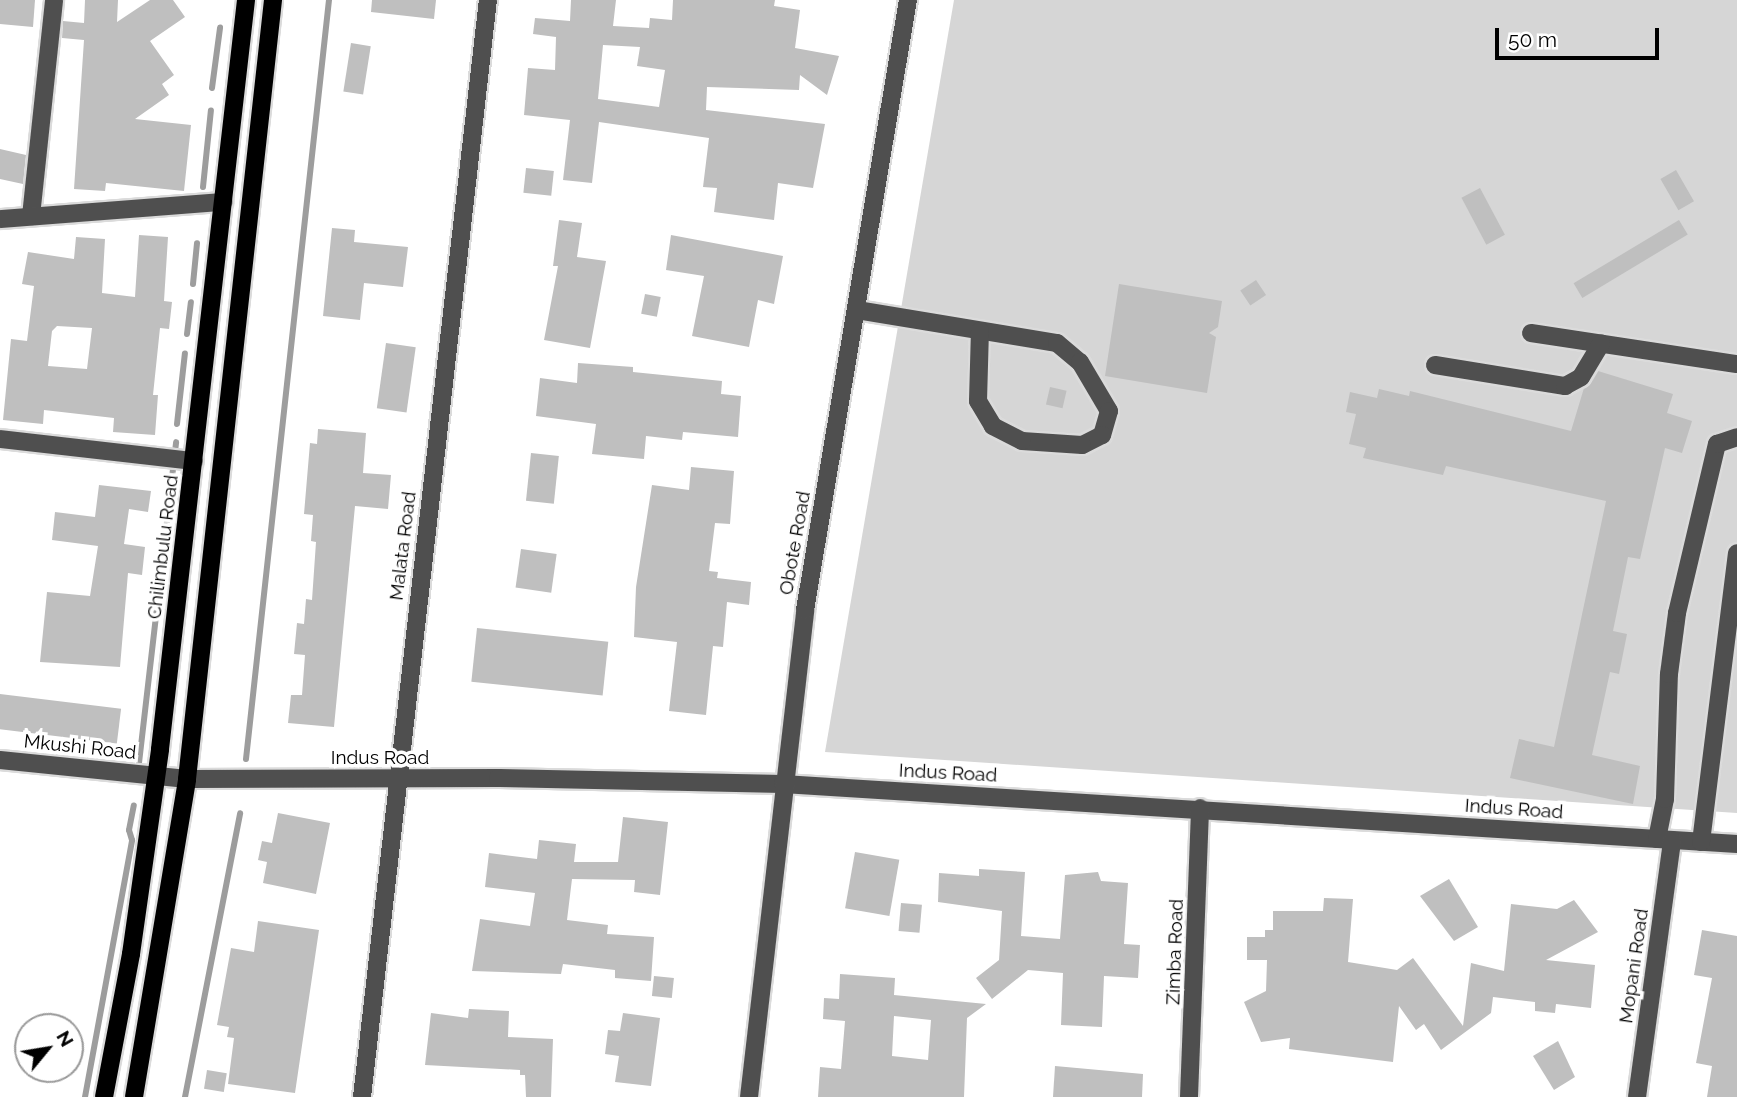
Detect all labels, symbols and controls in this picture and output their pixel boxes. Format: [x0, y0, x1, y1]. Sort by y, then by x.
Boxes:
scale bar [1499, 14, 1664, 58]
text: 50 m [1508, 27, 1557, 52]
street label: Chilimbulu Road [143, 474, 183, 620]
street label: Obote Road [775, 489, 815, 597]
street label: Malata Road [385, 490, 421, 602]
street label: Mkushi Road [23, 730, 137, 764]
street label: Indus Road [331, 747, 429, 769]
street label: Indus Road [898, 759, 998, 787]
street label: Indus Road [1464, 794, 1564, 824]
street label: Zimba Road [1162, 899, 1188, 1005]
street label: Mopani Road [1615, 907, 1653, 1025]
north arrow [14, 1013, 84, 1083]
text: N [52, 1027, 79, 1050]

